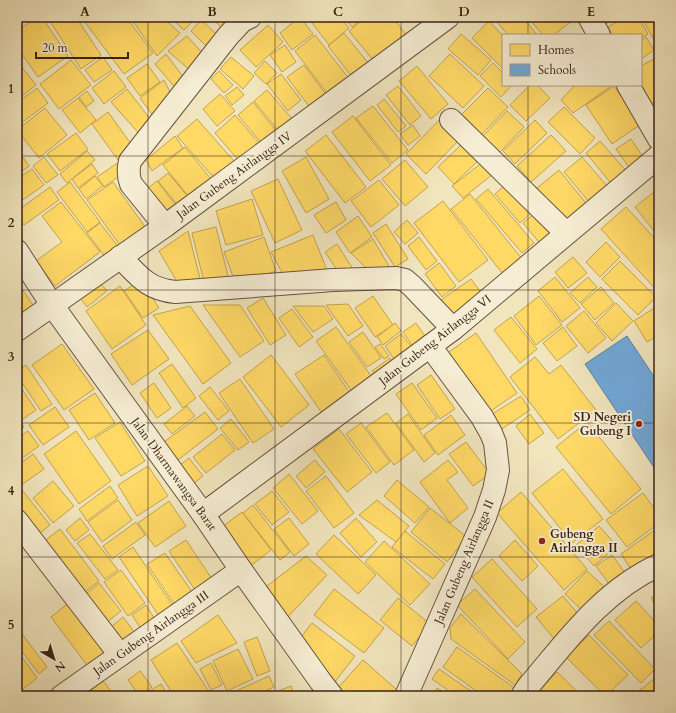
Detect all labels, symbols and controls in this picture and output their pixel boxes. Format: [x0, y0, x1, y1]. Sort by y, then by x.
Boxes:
text: A [80, 3, 90, 21]
text: B [207, 3, 217, 21]
text: C [333, 3, 343, 21]
text: D [458, 3, 470, 21]
text: E [587, 3, 595, 21]
scale bar [36, 34, 128, 60]
legend [502, 34, 642, 86]
text: 20 m [42, 40, 69, 56]
text: Homes [538, 42, 574, 58]
text: Schools [538, 62, 576, 78]
text: 1 [8, 80, 14, 98]
street label: Jalan Gubeng Airlangga IV [172, 128, 295, 223]
text: 2 [8, 214, 15, 232]
street label: Jalan Gubeng Airlangga VI [374, 291, 494, 390]
text: 3 [8, 348, 15, 366]
place label: SD Negeri Gubeng I [574, 409, 631, 439]
street label: Jalan Dharmawangsa Barat [126, 413, 221, 534]
marker: SD Negeri Gubeng I [634, 419, 644, 429]
text: 4 [8, 482, 15, 500]
street label: Jalan Gubeng Airlangga II [430, 497, 497, 628]
place label: Gubeng Airlangga II [550, 526, 618, 556]
marker: Gubeng Airlangga II [537, 536, 547, 546]
street label: Jalan Gubeng Airlangga III [88, 587, 212, 680]
text: 5 [8, 616, 14, 634]
north arrow [34, 639, 74, 679]
text: N [51, 658, 68, 676]

